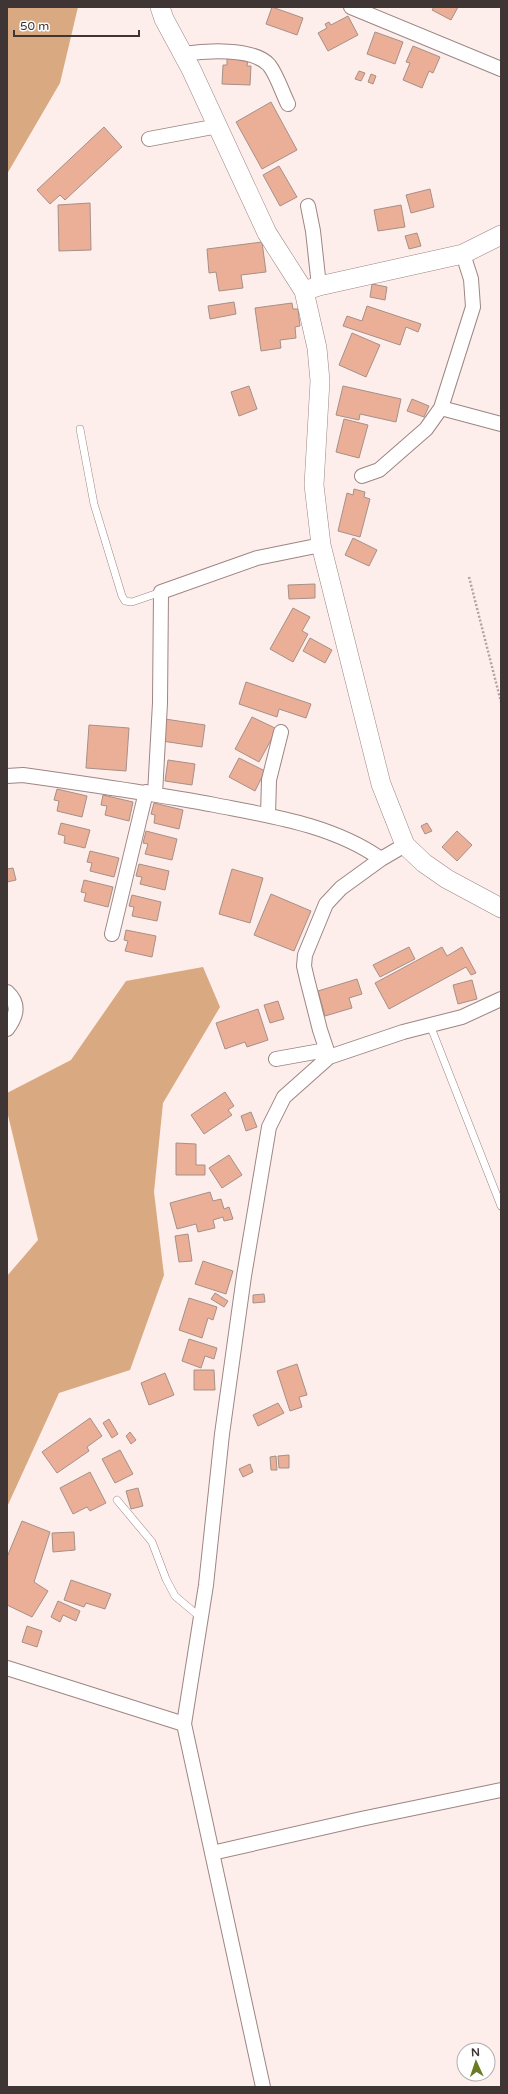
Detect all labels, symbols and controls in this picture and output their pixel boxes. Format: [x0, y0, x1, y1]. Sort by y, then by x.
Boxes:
scale bar [14, 12, 139, 38]
text: 50 m [20, 19, 49, 33]
north arrow [456, 2042, 496, 2082]
text: N [471, 2046, 480, 2059]

